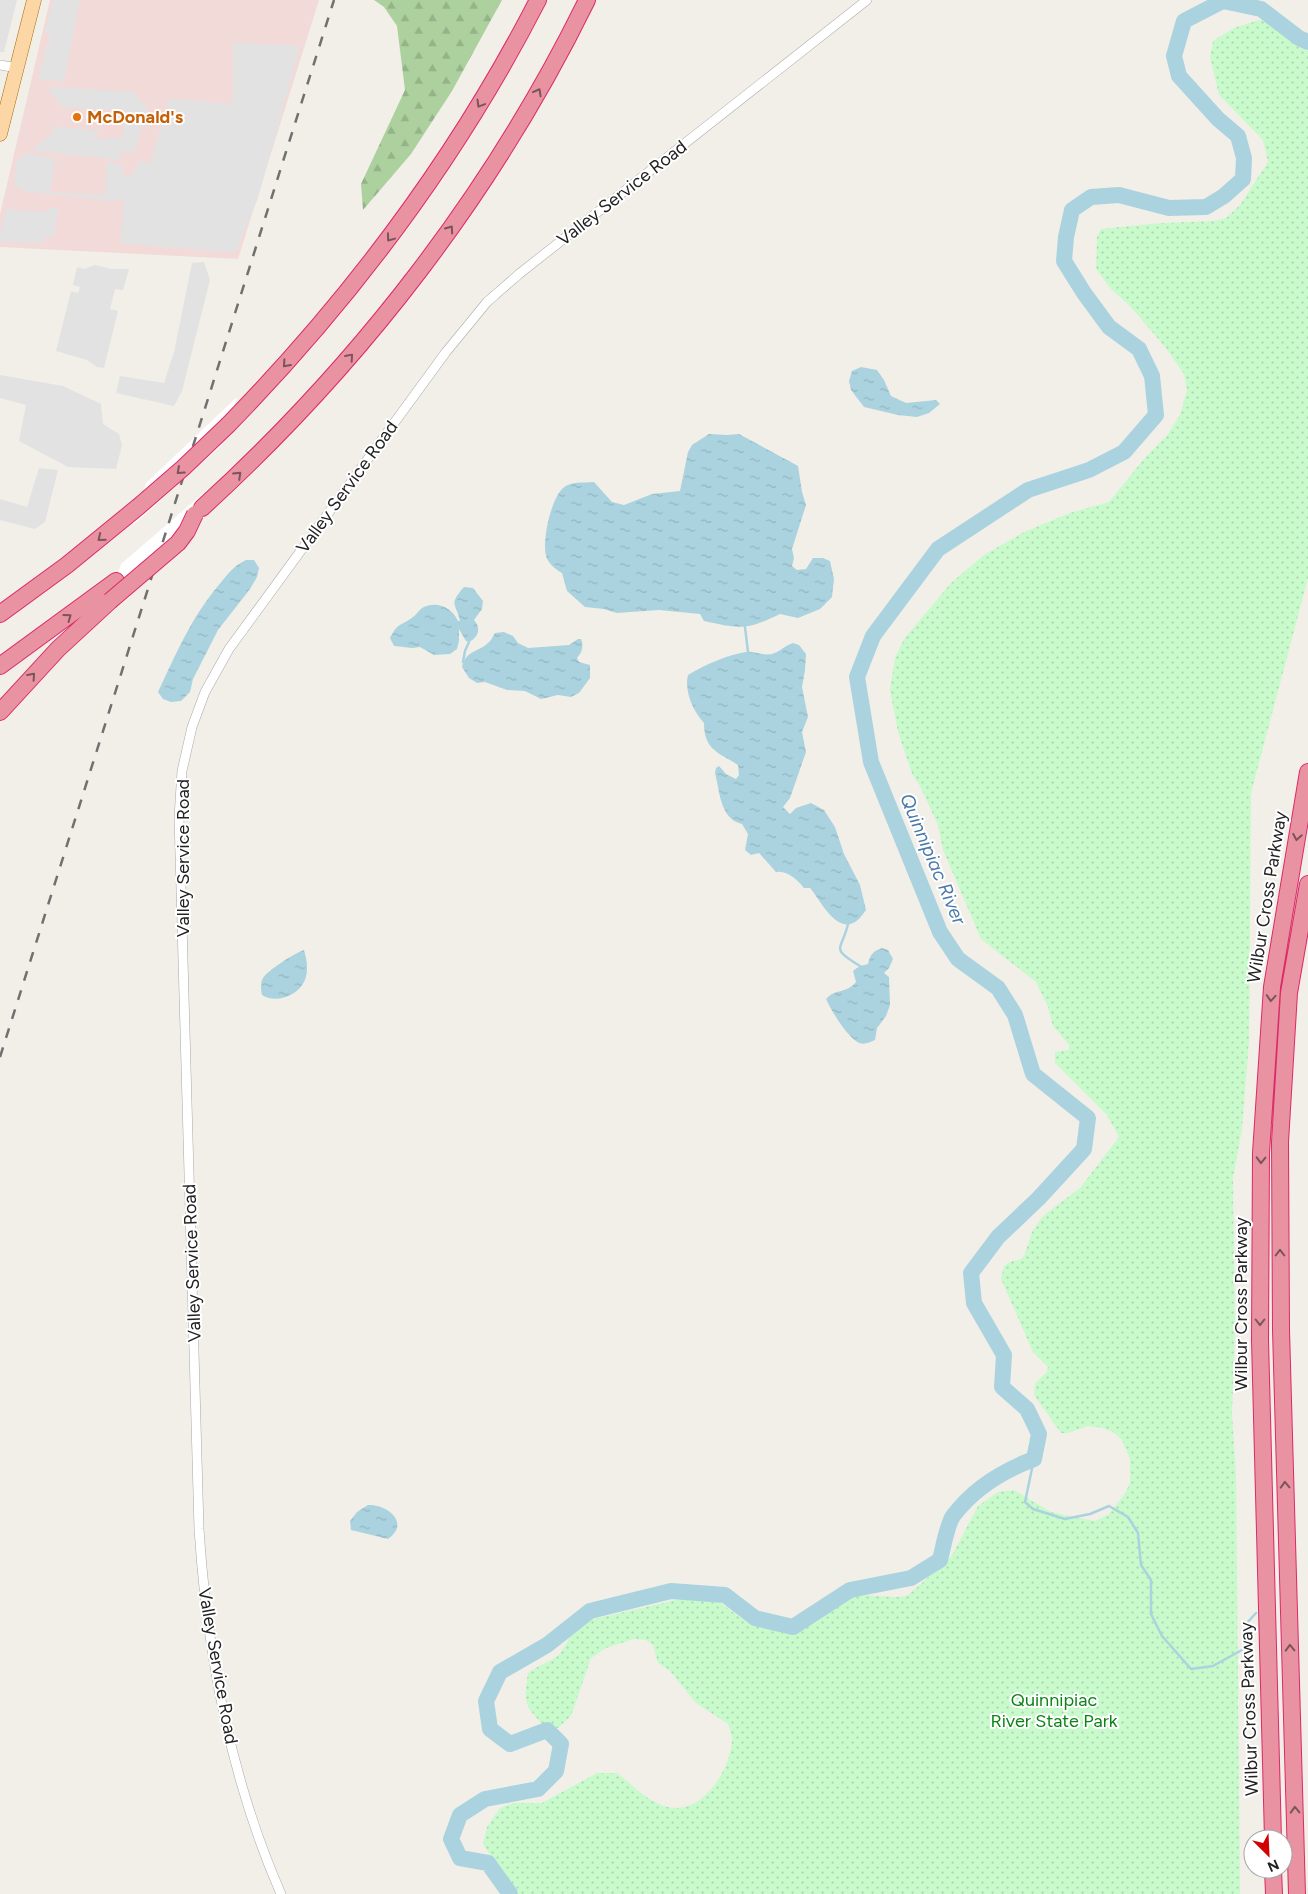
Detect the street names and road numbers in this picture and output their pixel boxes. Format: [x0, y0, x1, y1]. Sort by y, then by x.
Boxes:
street label: Valley Service Road [553, 136, 691, 250]
street label: Valley Service Road [292, 416, 402, 558]
street label: Valley Service Road [172, 779, 194, 937]
street label: Wilbur Cross Parkway [1243, 809, 1292, 985]
street label: Valley Service Road [178, 1184, 206, 1342]
street label: Wilbur Cross Parkway [1230, 1217, 1252, 1391]
street label: Valley Service Road [193, 1586, 243, 1746]
street label: Wilbur Cross Parkway [1235, 1621, 1263, 1796]

